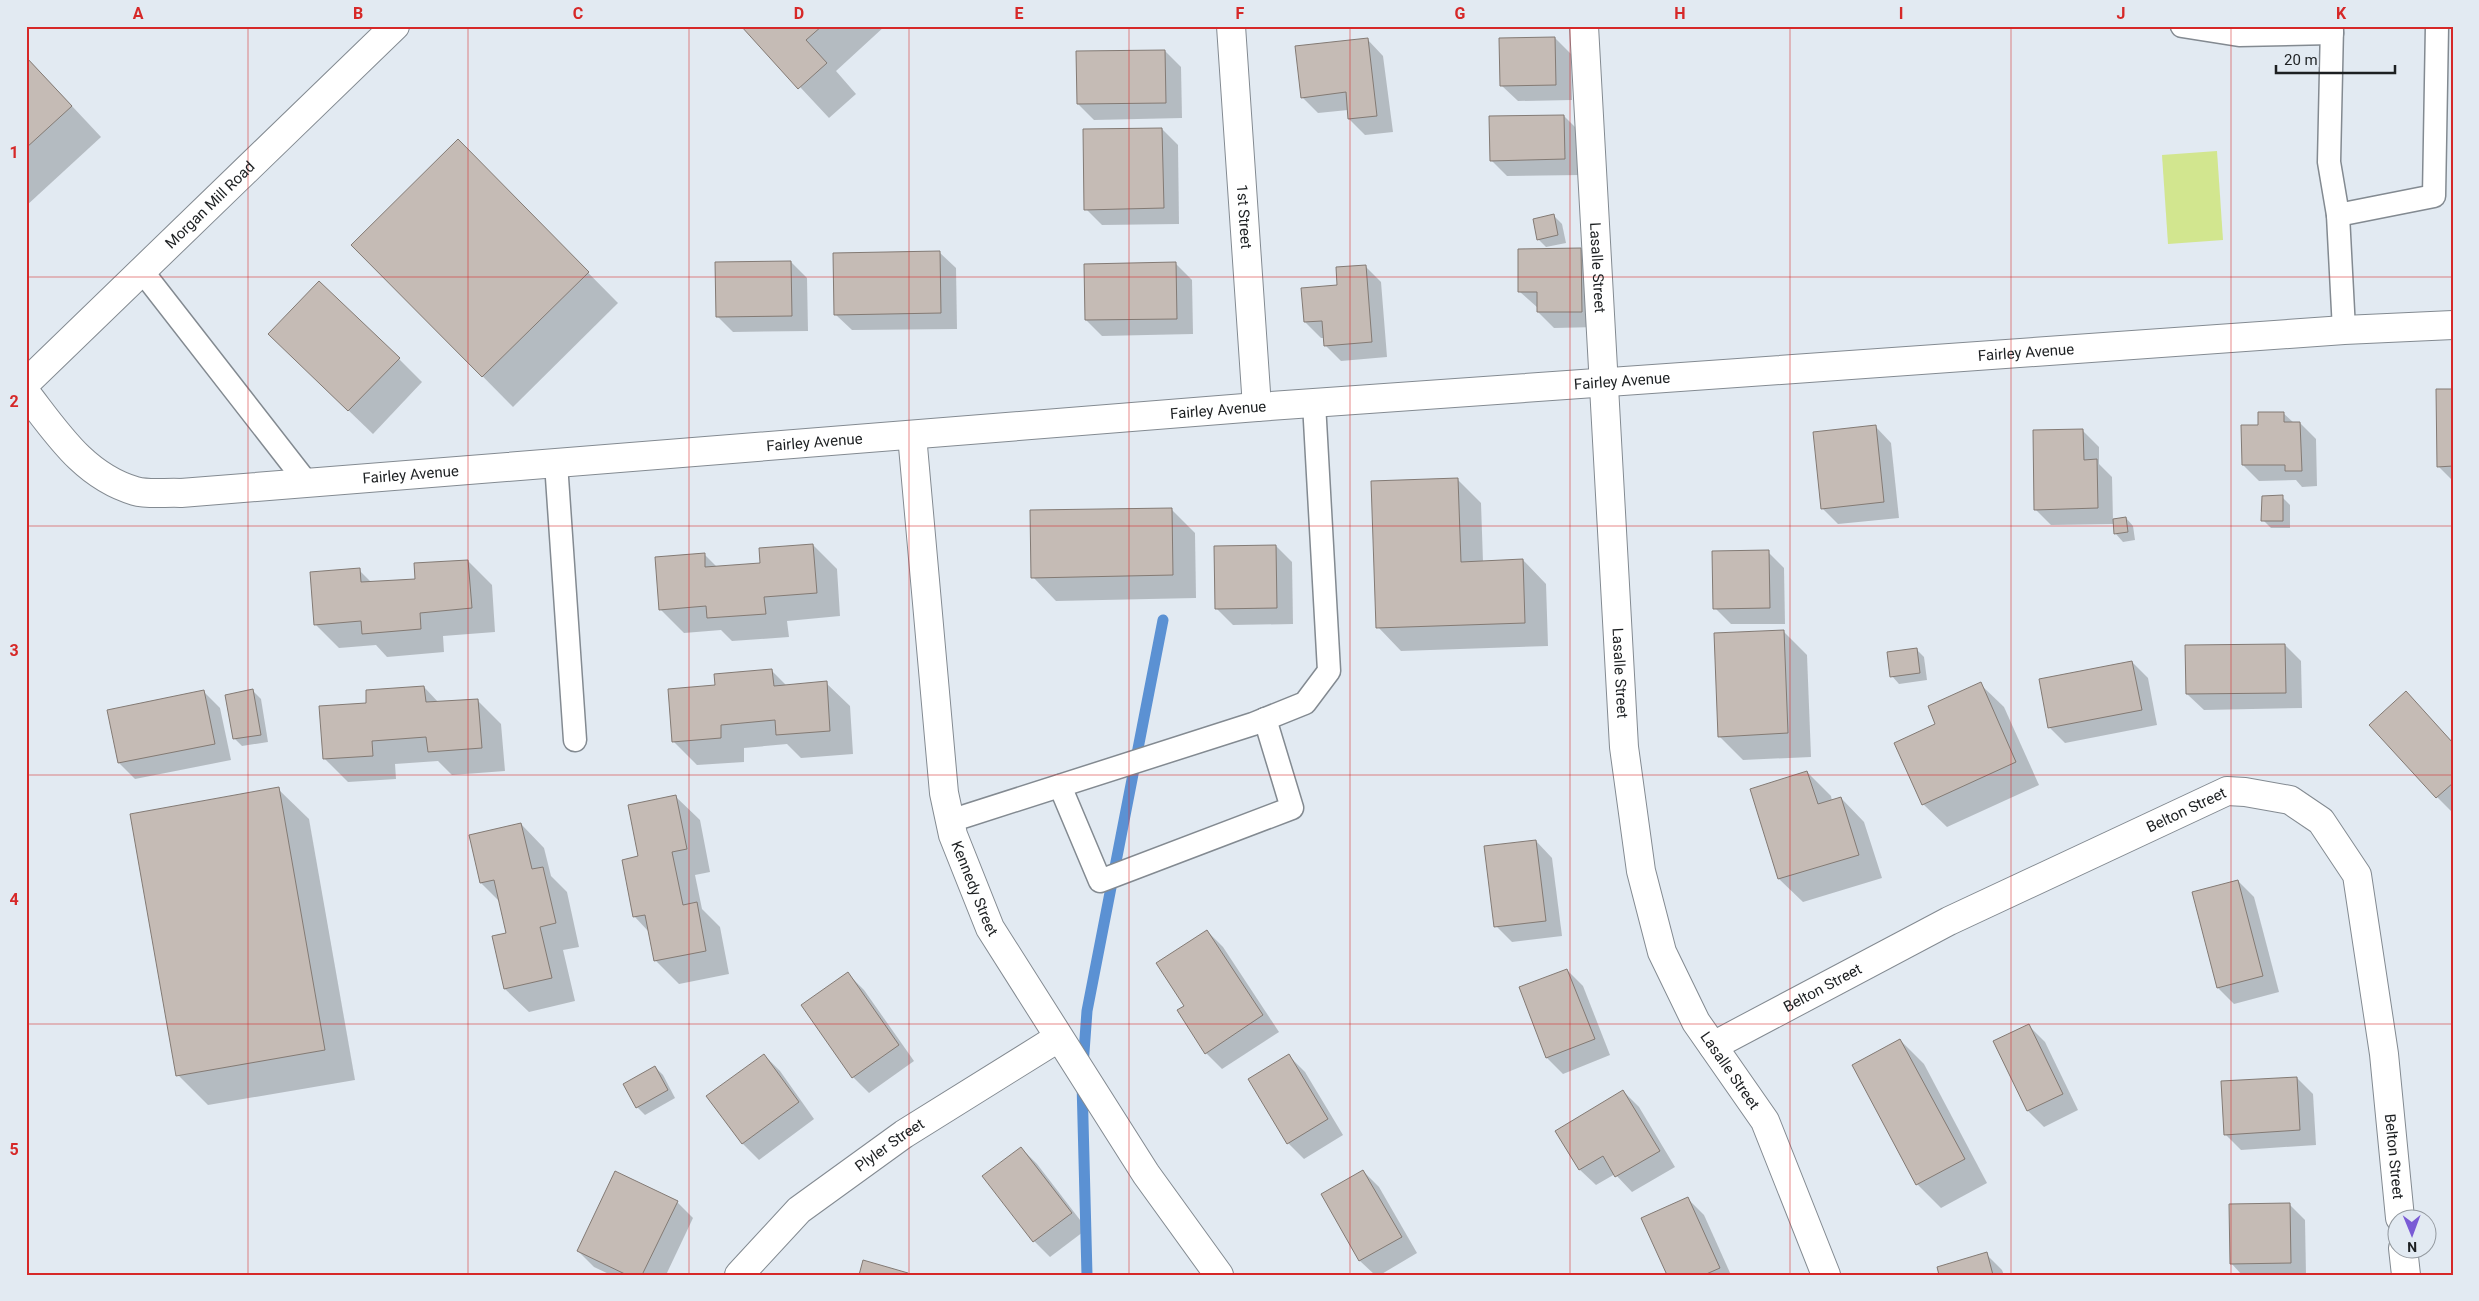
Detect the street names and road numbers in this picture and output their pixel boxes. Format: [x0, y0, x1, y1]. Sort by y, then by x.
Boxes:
street label: Morgan Mill Road [161, 158, 258, 252]
street label: 1st Street [1233, 184, 1255, 249]
street label: Lasalle Street [1586, 222, 1609, 314]
street label: Fairley Avenue [1977, 340, 2075, 365]
street label: Fairley Avenue [1573, 369, 1671, 394]
street label: Fairley Avenue [1169, 397, 1267, 423]
street label: Fairley Avenue [766, 430, 863, 455]
street label: Fairley Avenue [362, 462, 460, 487]
street label: Lasalle Street [1608, 627, 1631, 719]
street label: Belton Street [2144, 784, 2229, 836]
street label: Kennedy Street [947, 838, 1002, 940]
street label: Belton Street [1780, 960, 1865, 1016]
street label: Lasalle Street [1697, 1028, 1763, 1113]
street label: Belton Street [2381, 1113, 2407, 1200]
street label: Plyler Street [852, 1115, 928, 1175]

